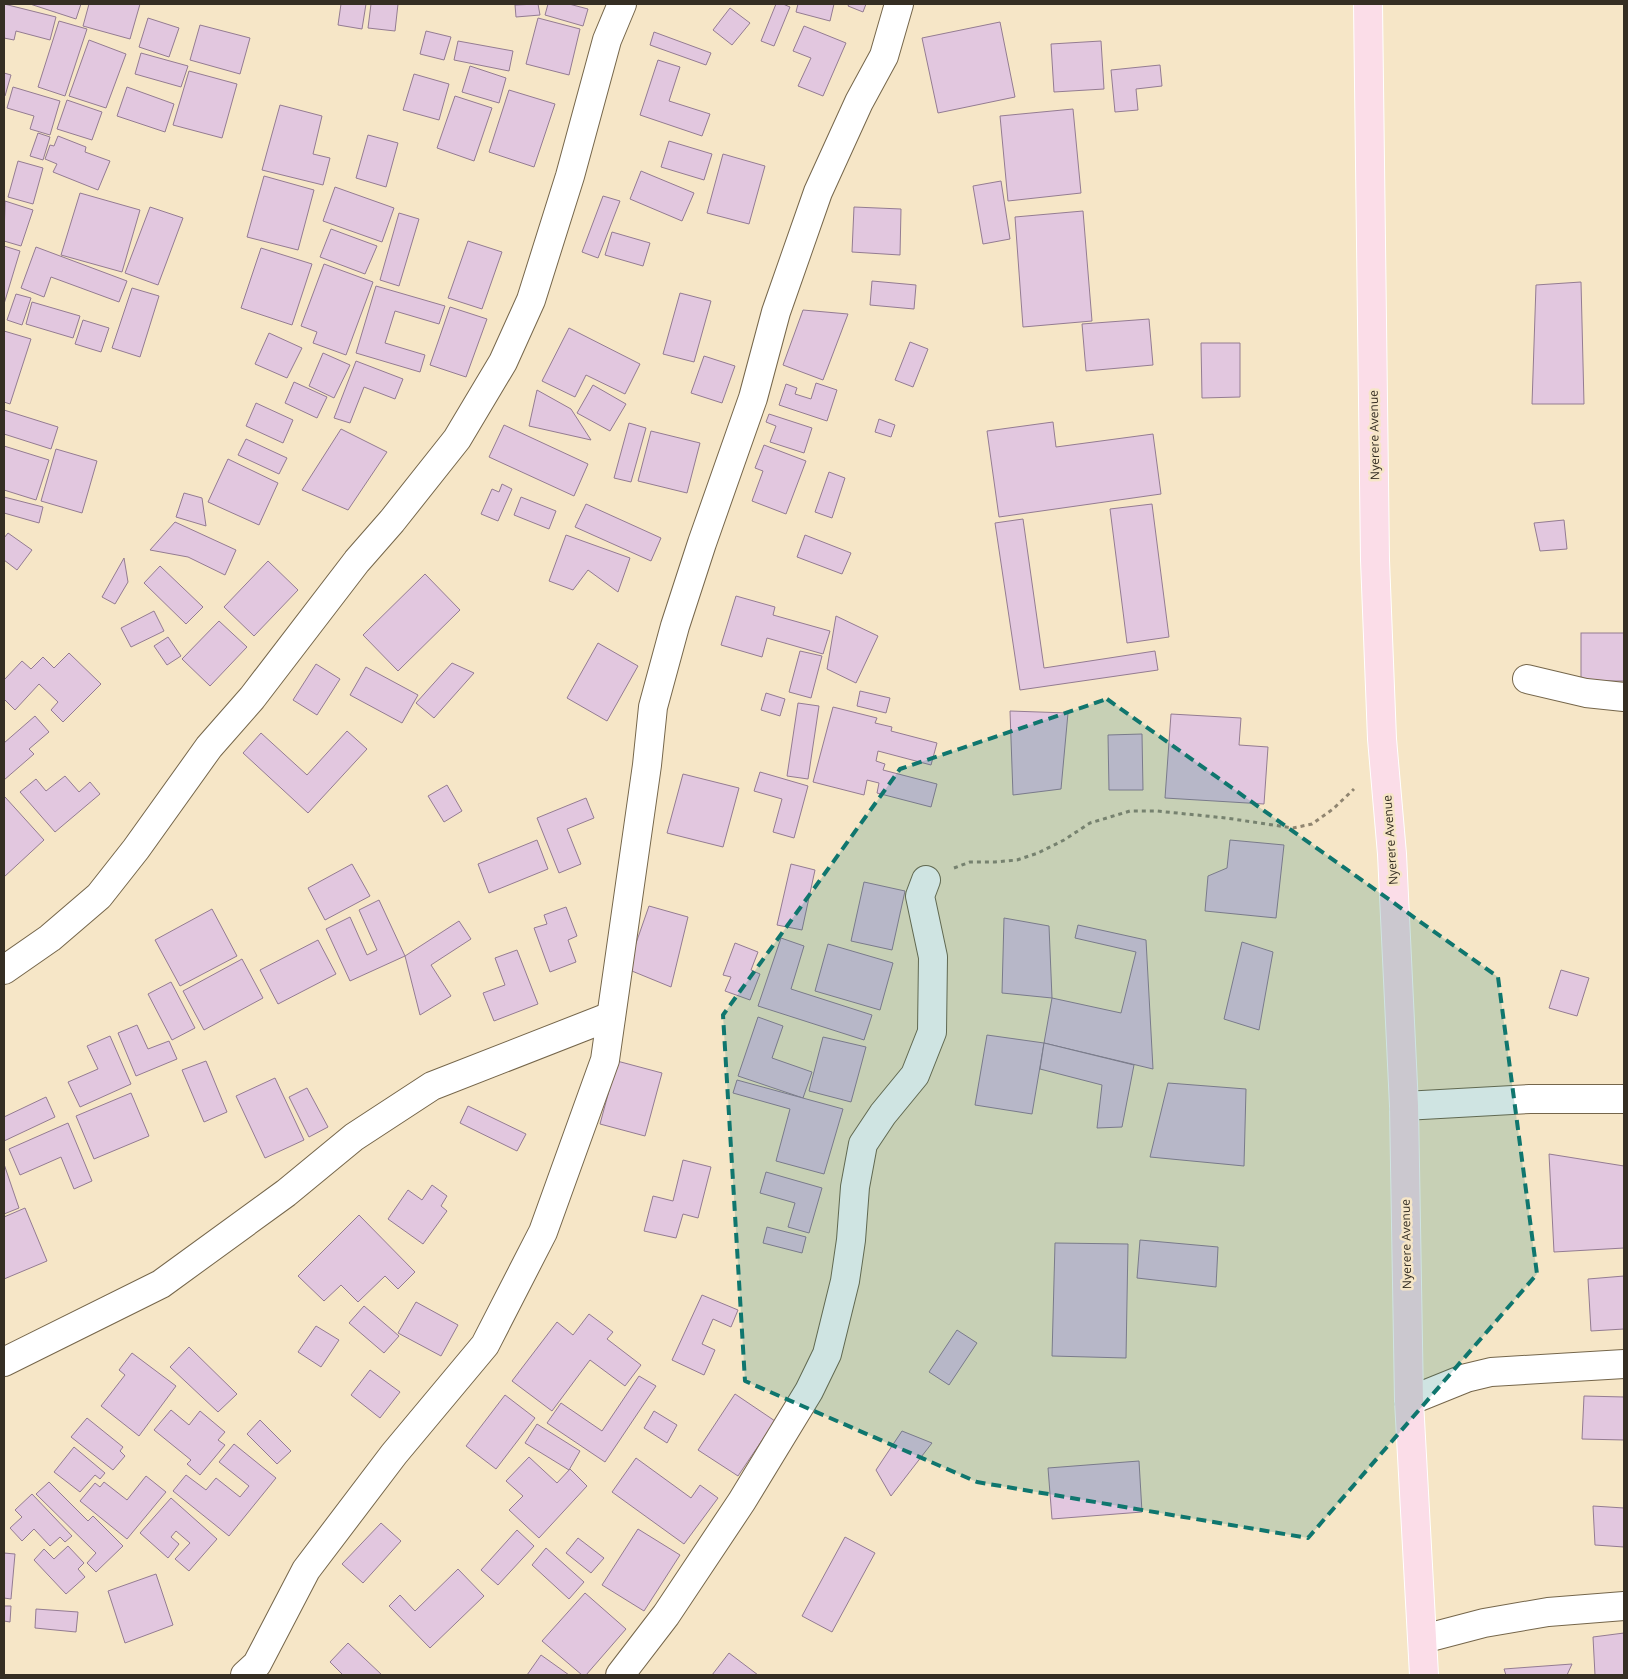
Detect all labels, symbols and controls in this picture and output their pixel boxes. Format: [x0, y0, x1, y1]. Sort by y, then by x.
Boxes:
street label: Nyerere Avenue [1365, 390, 1383, 480]
street label: Nyerere Avenue [1378, 794, 1402, 885]
street label: Nyerere Avenue [1397, 1199, 1415, 1289]

